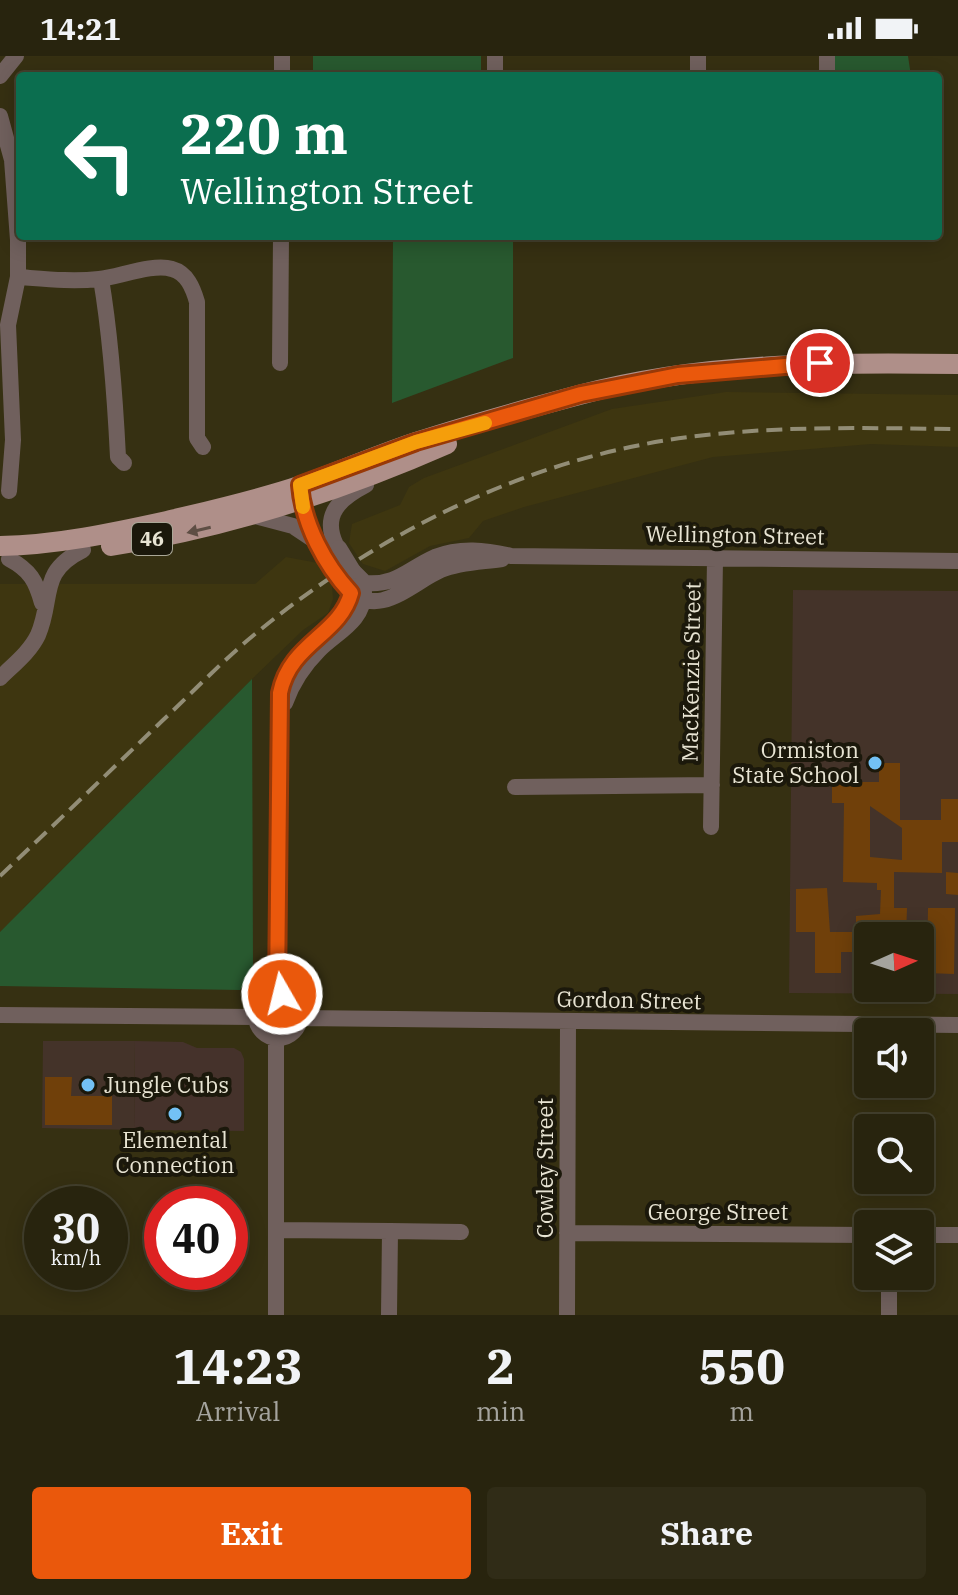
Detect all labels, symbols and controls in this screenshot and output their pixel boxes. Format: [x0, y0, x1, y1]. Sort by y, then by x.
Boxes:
text: 14:21 [40, 9, 121, 48]
text: 220 m [180, 97, 348, 169]
icon: left [48, 104, 152, 208]
text: Wellington Street [180, 167, 474, 214]
pin [786, 329, 854, 397]
icon: arrive [798, 341, 842, 385]
street label: Wellington Street [645, 518, 825, 551]
road number: 46 [132, 523, 172, 555]
one-way arrow [186, 524, 211, 537]
street label: MacKenzie Street [674, 581, 707, 762]
place label: Ormiston State School [732, 735, 859, 789]
marker: Ormiston State School [866, 754, 884, 772]
north arrow [854, 922, 934, 1002]
map controls [854, 922, 934, 1290]
position arrow [240, 952, 324, 1036]
street label: Gordon Street [556, 984, 702, 1015]
button: sound [854, 1018, 934, 1098]
place label: Jungle Cubs [104, 1070, 229, 1099]
marker: Jungle Cubs [79, 1076, 97, 1094]
street label: Cowley Street [530, 1098, 559, 1238]
marker: Elemental Connection [166, 1105, 184, 1123]
button: search [854, 1114, 934, 1194]
place label: Elemental Connection [116, 1125, 234, 1179]
speed limit sign: 40 [144, 1186, 248, 1290]
street label: George Street [648, 1197, 788, 1226]
text: 30 [52, 1202, 100, 1254]
button: layers [854, 1210, 934, 1290]
text: km/h [51, 1244, 101, 1271]
text: 14:23 [173, 1335, 303, 1397]
text: 2 [486, 1335, 515, 1397]
text: 550 [699, 1335, 785, 1397]
text: Arrival [196, 1394, 280, 1428]
text: min [476, 1394, 525, 1428]
text: m [729, 1394, 754, 1428]
button: Exit [32, 1487, 471, 1579]
button: Share [487, 1487, 926, 1579]

